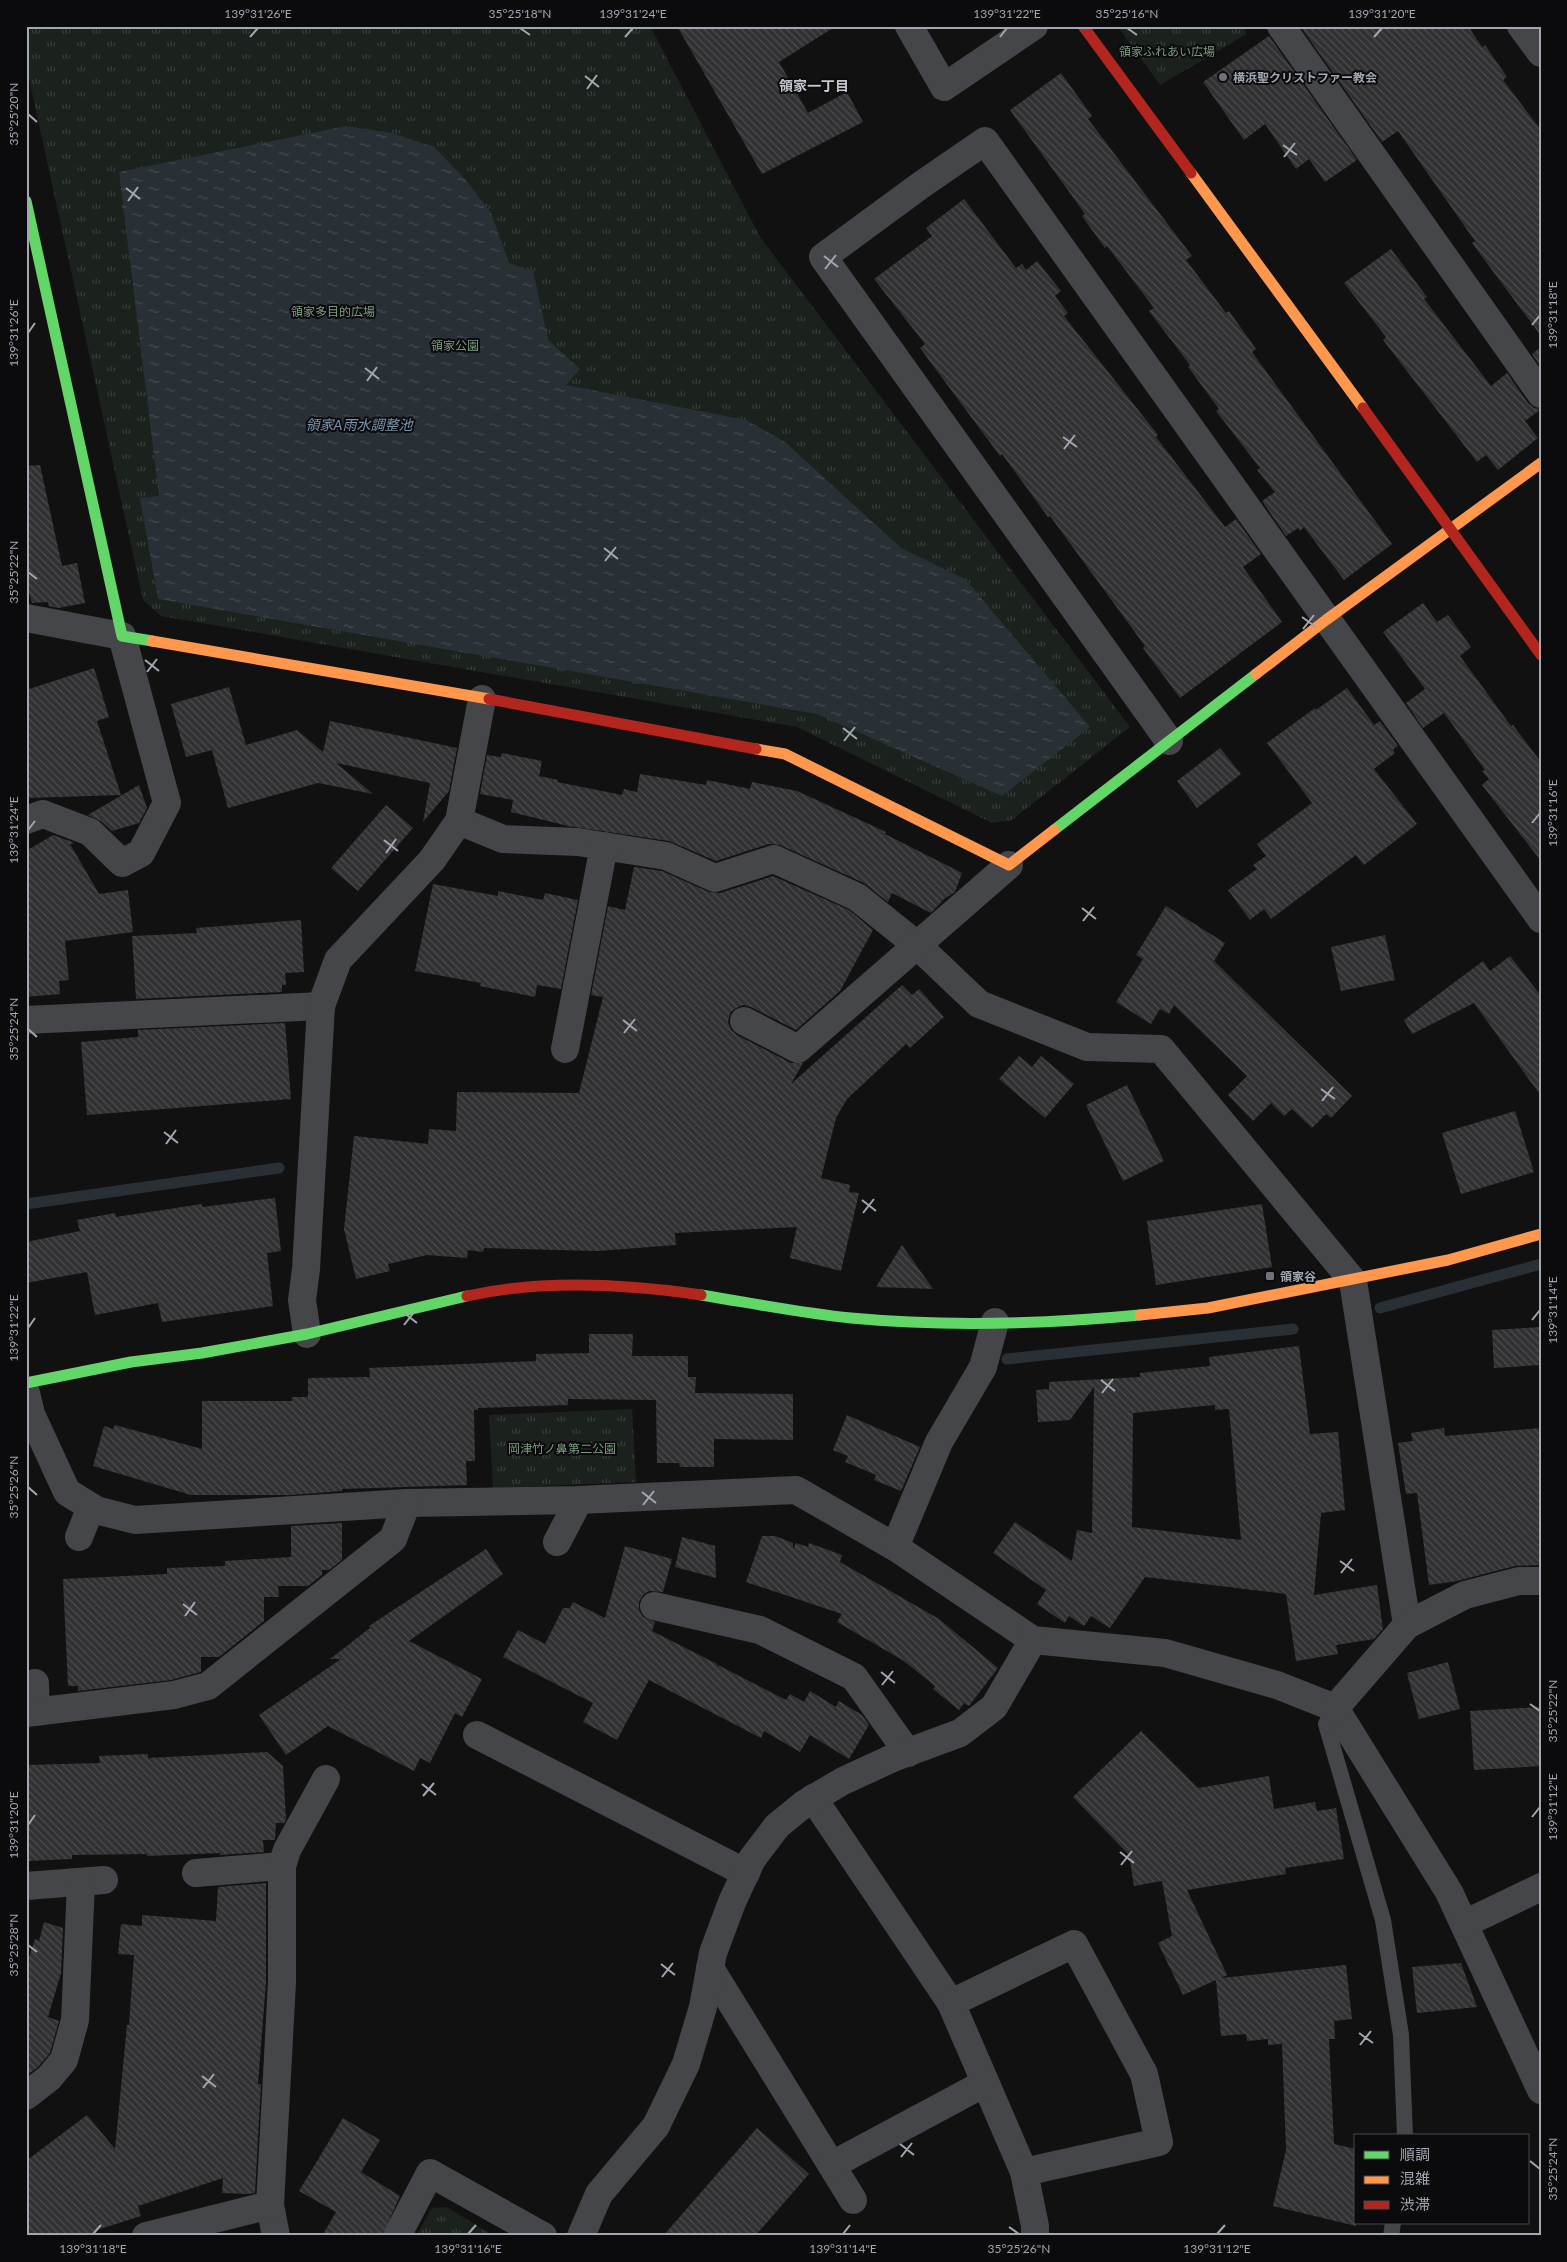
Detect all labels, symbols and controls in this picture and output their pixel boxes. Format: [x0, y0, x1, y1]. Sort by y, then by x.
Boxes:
text: 139°31'26"E [224, 6, 292, 21]
text: 35°25'18"N [489, 6, 551, 21]
text: 139°31'24"E [599, 6, 667, 21]
text: 139°31'22"E [973, 6, 1041, 21]
text: 35°25'16"N [1096, 6, 1158, 21]
text: 139°31'20"E [1348, 6, 1416, 21]
park label: 領家ふれあい広場 [1119, 44, 1215, 59]
place label: 横浜聖クリストファー教会 [1233, 70, 1377, 85]
marker: 横浜聖クリストファー教会 [1217, 71, 1229, 83]
district label: 領家一丁目 [779, 77, 849, 94]
text: 35°25'20"N [6, 83, 21, 145]
text: 139°31'18"E [1545, 281, 1560, 349]
text: 139°31'26"E [6, 299, 21, 367]
park label: 領家多目的広場 [291, 304, 375, 319]
park label: 領家公園 [431, 338, 479, 353]
water label: 領家A雨水調整池 [306, 416, 414, 433]
text: 35°25'22"N [6, 541, 21, 603]
text: 139°31'16"E [1545, 779, 1560, 847]
text: 139°31'24"E [6, 796, 21, 864]
text: 35°25'24"N [6, 998, 21, 1060]
place label: 領家谷 [1280, 1269, 1316, 1284]
marker: 領家谷 [1264, 1270, 1276, 1282]
text: 139°31'14"E [1545, 1276, 1560, 1344]
text: 139°31'22"E [6, 1294, 21, 1362]
park label: 岡津竹ノ鼻第二公園 [508, 1441, 616, 1456]
text: 35°25'26"N [6, 1456, 21, 1518]
text: 35°25'22"N [1545, 1680, 1560, 1742]
text: 139°31'12"E [1545, 1773, 1560, 1841]
text: 139°31'20"E [6, 1791, 21, 1859]
text: 35°25'28"N [6, 1914, 21, 1976]
legend [1354, 2134, 1530, 2224]
text: 35°25'24"N [1545, 2138, 1560, 2200]
text: 順調 [1400, 2145, 1430, 2163]
text: 混雑 [1400, 2169, 1430, 2187]
text: 渋滞 [1400, 2195, 1430, 2213]
text: 139°31'18"E [59, 2241, 127, 2256]
text: 139°31'16"E [434, 2241, 502, 2256]
text: 139°31'14"E [809, 2241, 877, 2256]
text: 35°25'26"N [988, 2241, 1050, 2256]
text: 139°31'12"E [1183, 2241, 1251, 2256]

